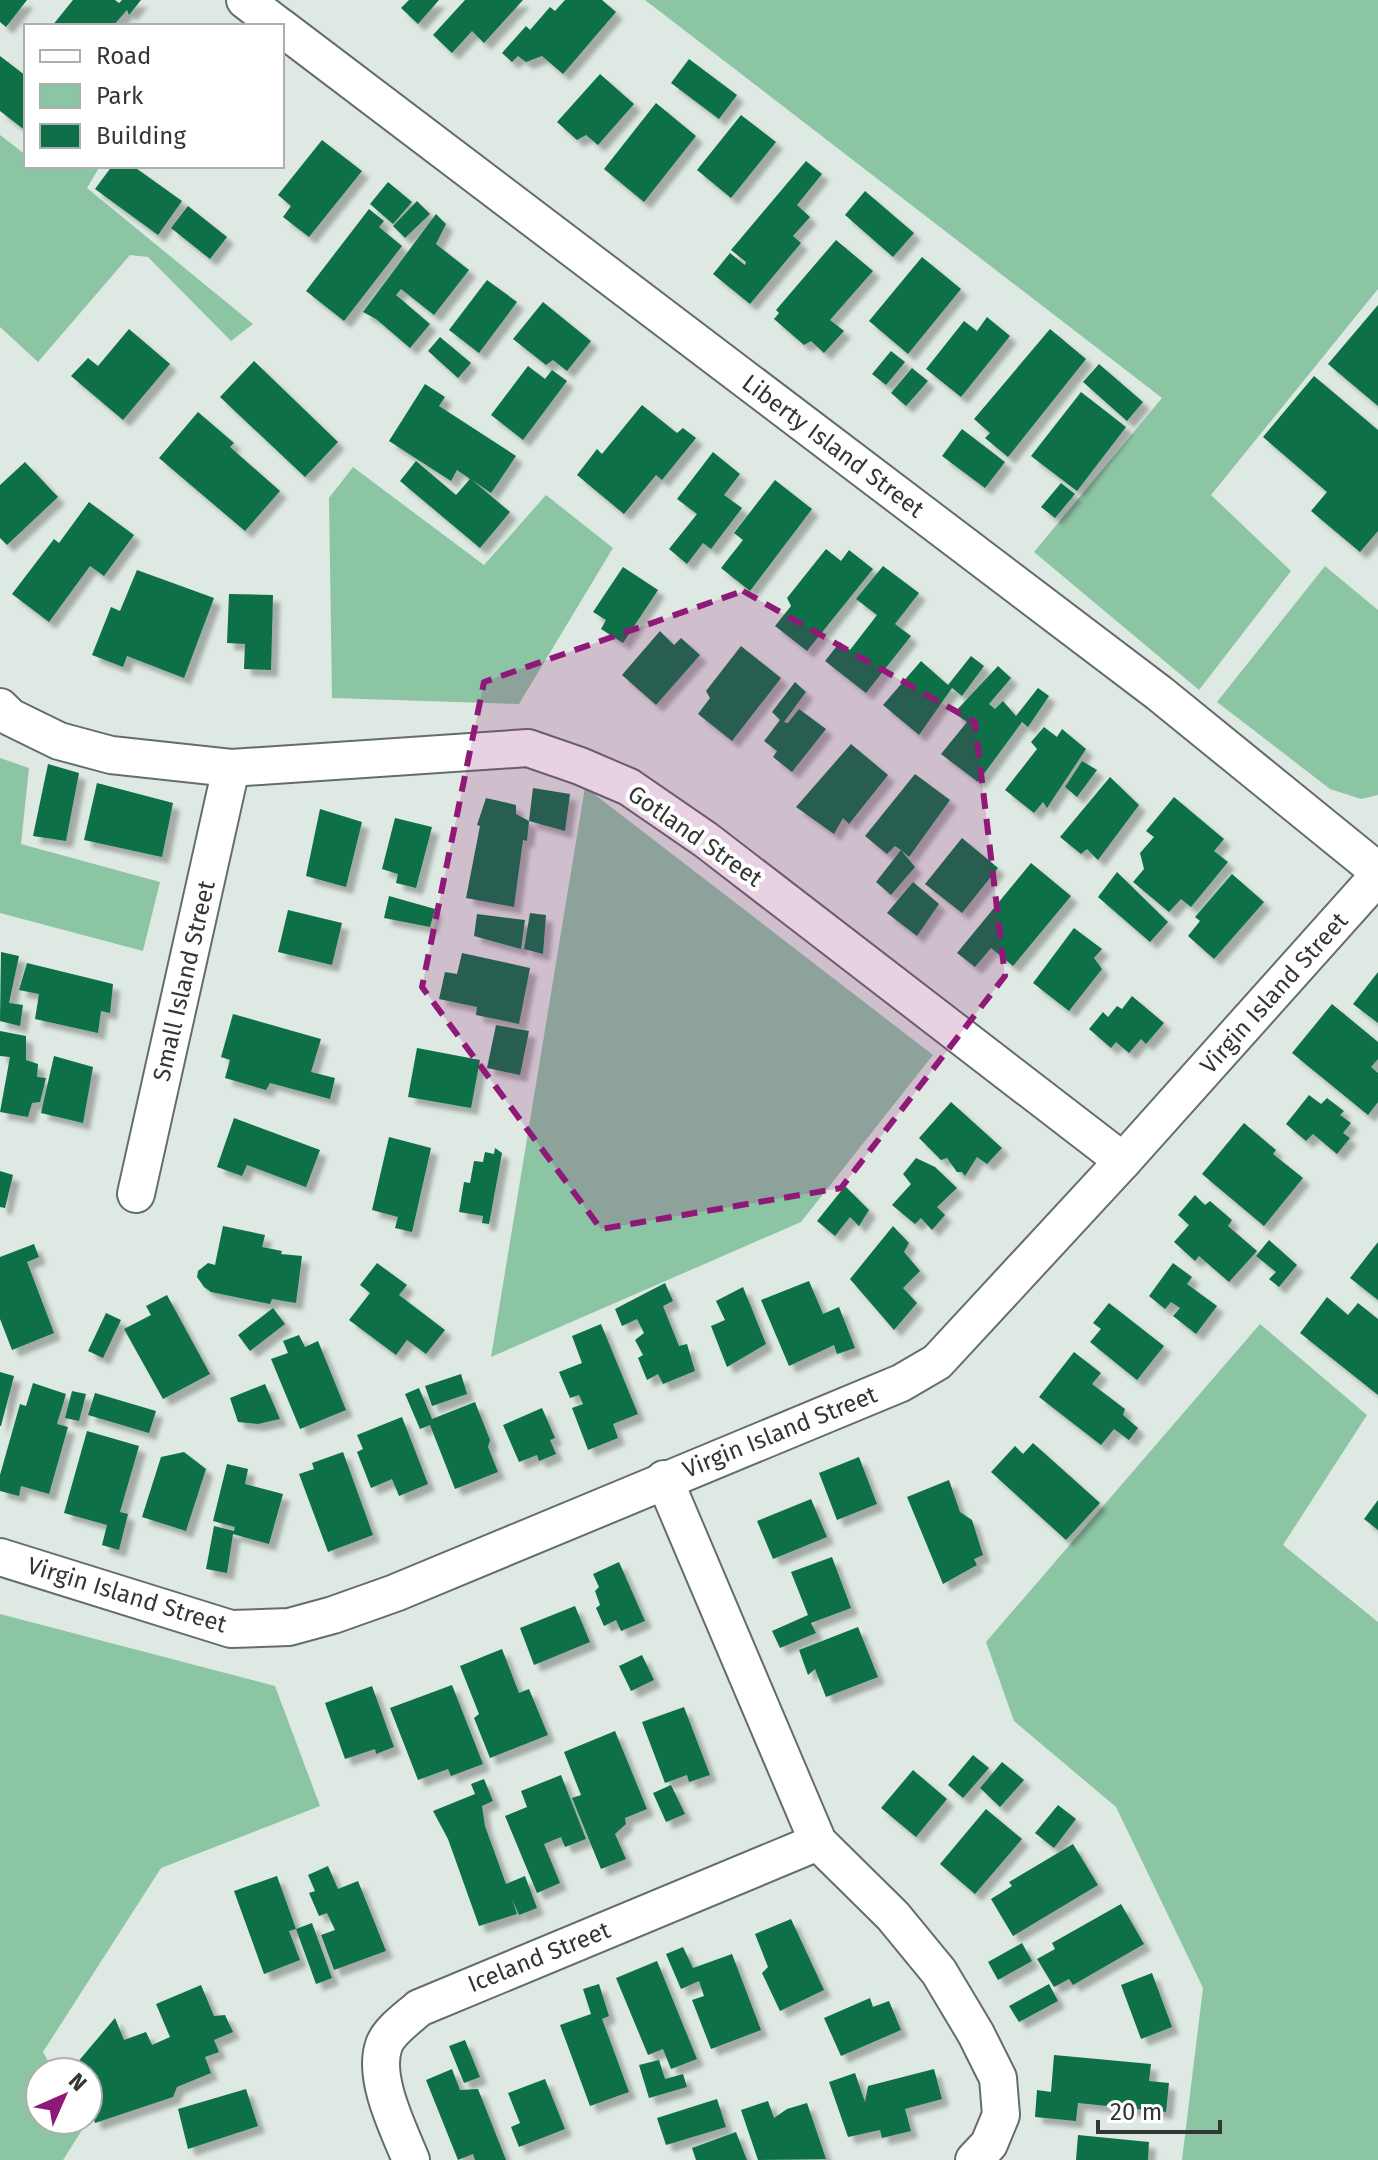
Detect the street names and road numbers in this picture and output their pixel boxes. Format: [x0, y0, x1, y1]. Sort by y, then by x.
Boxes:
street label: Liberty Island Street [737, 369, 930, 524]
street label: Gotland Street [622, 779, 768, 893]
street label: Small Island Street [147, 878, 221, 1084]
street label: Virgin Island Street [1194, 907, 1354, 1079]
street label: Virgin Island Street [679, 1380, 881, 1484]
street label: Virgin Island Street [24, 1551, 230, 1639]
street label: Iceland Street [464, 1916, 615, 1998]

